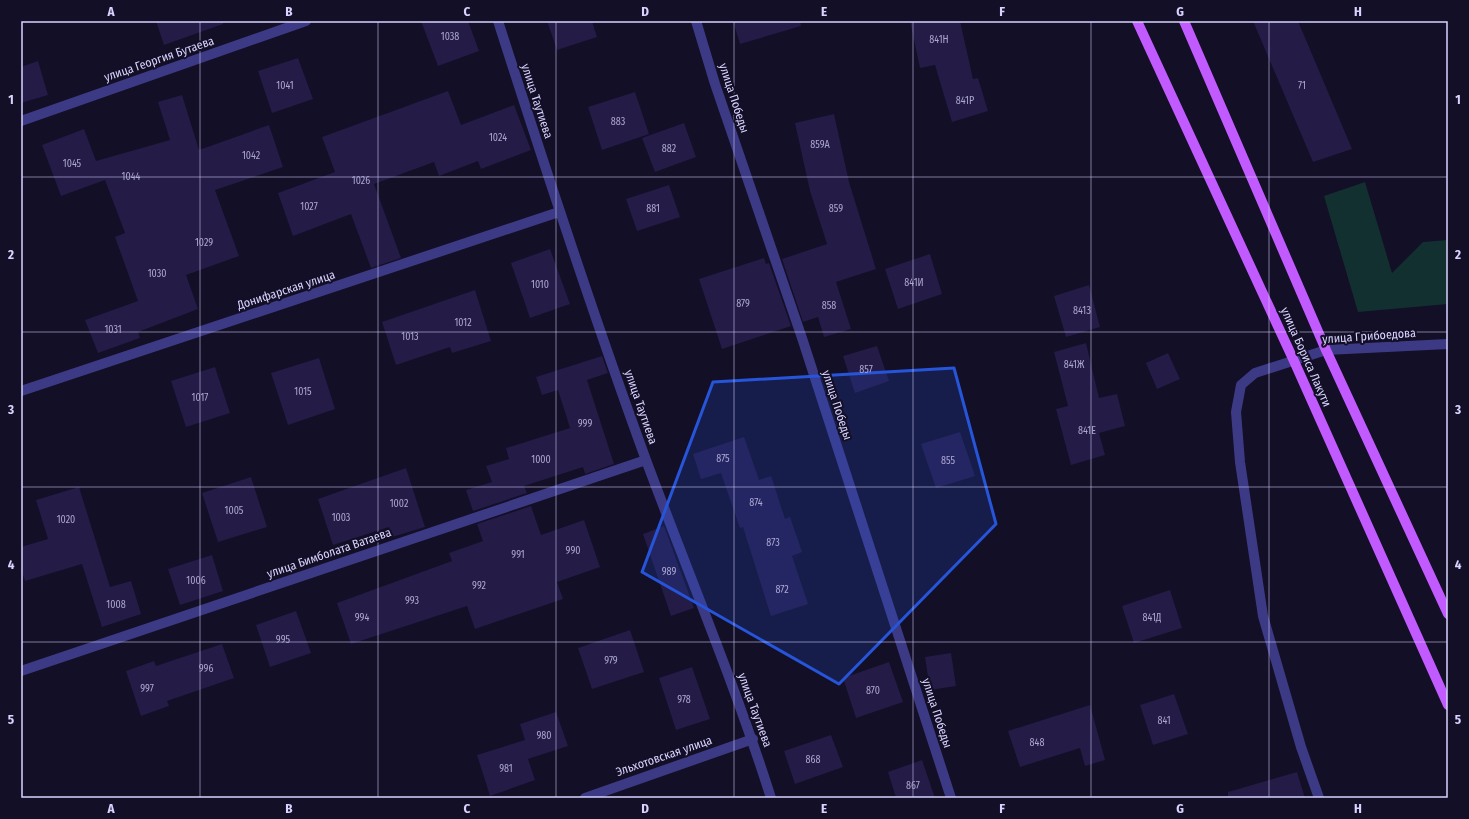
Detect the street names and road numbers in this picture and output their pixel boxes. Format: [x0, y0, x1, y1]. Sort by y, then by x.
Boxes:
street label: улица Георгия Бутаева [102, 34, 216, 84]
street label: улица Победы [716, 61, 752, 135]
street label: улица Таутиева [518, 62, 556, 140]
street label: Донифарская улица [234, 268, 337, 313]
street label: улица Бориса Лакути [1278, 305, 1334, 409]
street label: улица Грибоедова [1322, 326, 1416, 346]
street label: улица Таутиева [622, 368, 660, 446]
street label: улица Победы [819, 368, 855, 442]
street label: улица Бимболата Ватаева [265, 525, 393, 581]
street label: улица Таутиева [735, 671, 775, 749]
street label: улица Победы [919, 676, 955, 750]
street label: Эльхотовская улица [614, 733, 714, 779]

